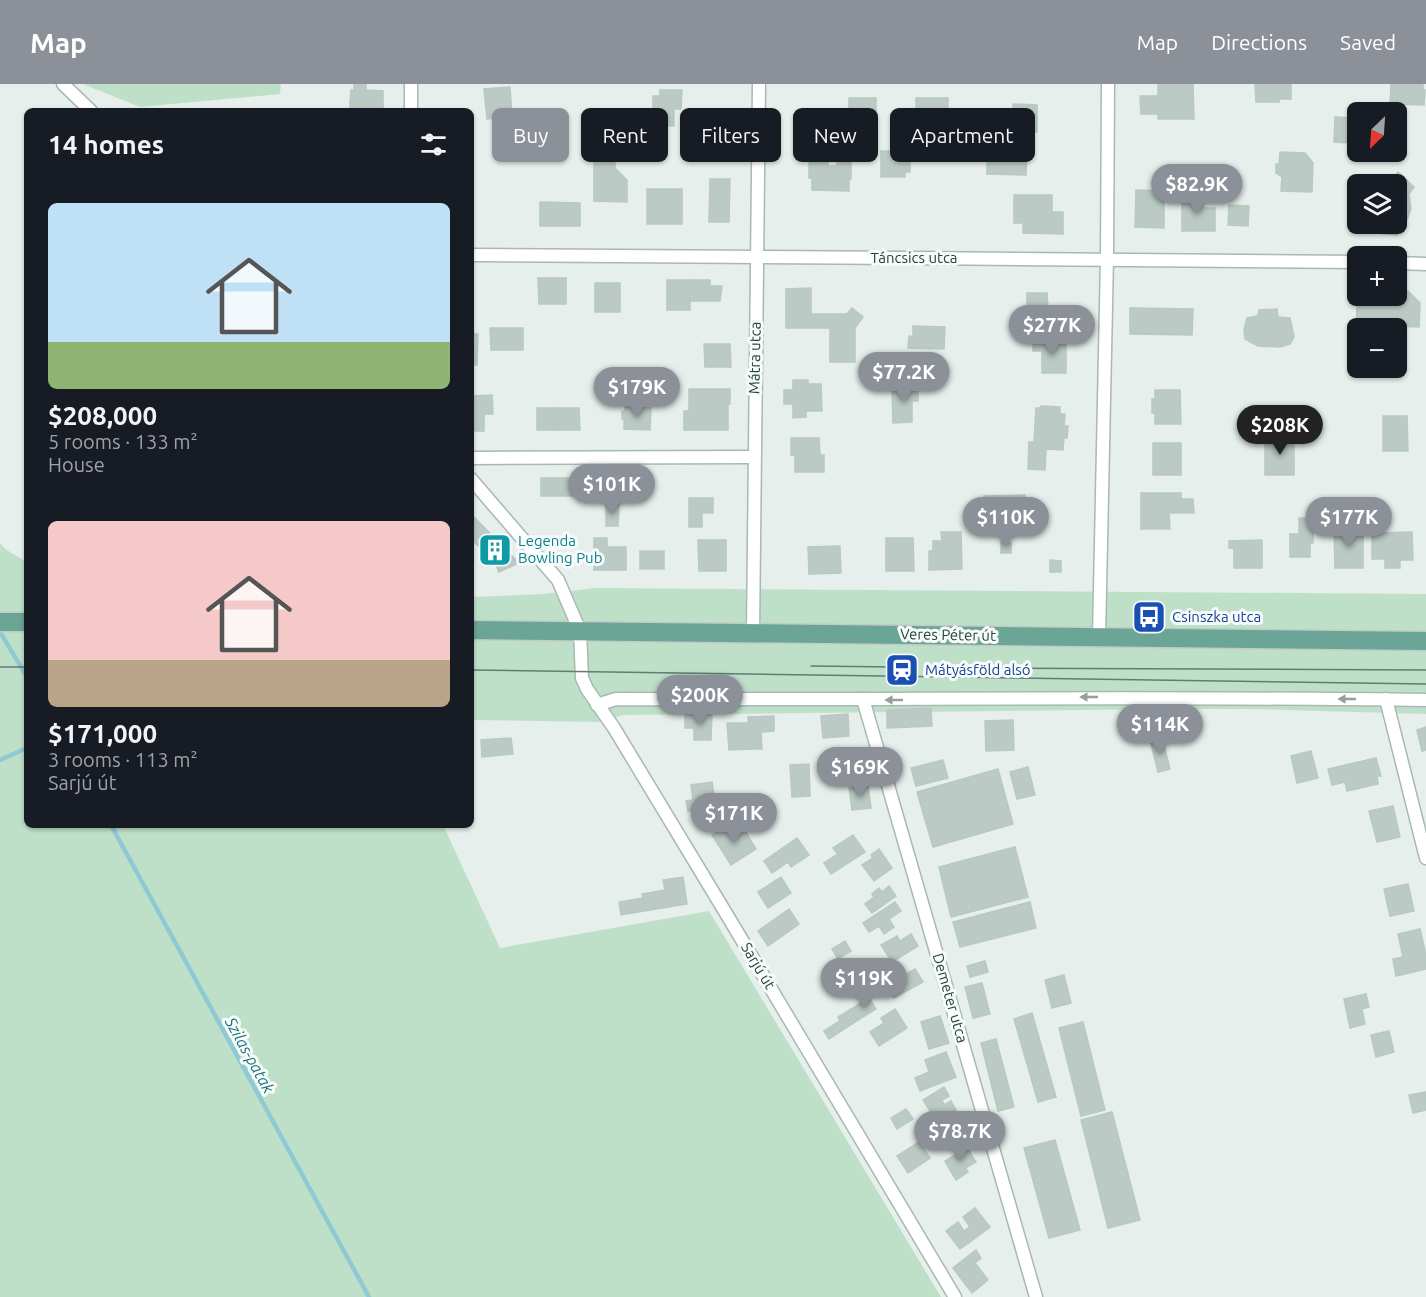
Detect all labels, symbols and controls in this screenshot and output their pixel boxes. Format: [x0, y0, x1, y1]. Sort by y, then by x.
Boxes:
text: Map [30, 27, 87, 58]
text: Map [1137, 30, 1178, 54]
text: Directions [1211, 30, 1307, 54]
text: Saved [1340, 30, 1396, 54]
north arrow [1347, 102, 1407, 162]
map controls [1347, 102, 1407, 378]
chip: Buy [492, 108, 569, 162]
chip: Rent [581, 108, 668, 162]
chip: Filters [680, 108, 781, 162]
chip: New [793, 108, 878, 162]
chip: Apartment [890, 108, 1035, 162]
icon: filters [417, 128, 450, 161]
text: 14 homes [48, 130, 164, 159]
pin: $82.9K [1148, 164, 1246, 215]
text: $82.9K [1165, 172, 1229, 195]
button: layers [1347, 174, 1407, 234]
icon: home [195, 242, 303, 350]
button: + [1347, 246, 1407, 306]
street label: Táncsics utca [870, 249, 958, 266]
pin: $277K [1010, 305, 1094, 356]
text: $277K [1023, 313, 1081, 336]
button: − [1347, 318, 1407, 378]
street label: Mátra utca [745, 322, 764, 394]
pin: $77.2K [855, 352, 953, 403]
text: $77.2K [872, 360, 936, 383]
pin: $179K [595, 367, 679, 418]
text: $179K [608, 375, 666, 398]
text: $208,000 [48, 401, 157, 430]
pin: $208K [1238, 405, 1322, 456]
text: $208K [1251, 413, 1309, 436]
text: 5 rooms · 133 m² [48, 430, 198, 453]
text: House [48, 453, 105, 476]
pin: $101K [570, 464, 654, 515]
text: $101K [583, 472, 641, 495]
pin: $110K [964, 497, 1048, 548]
pin: $177K [1307, 497, 1391, 548]
text: $110K [977, 505, 1035, 528]
text: $177K [1320, 505, 1378, 528]
building icon: Legenda Bowling Pub [477, 532, 513, 568]
place label: Legenda Bowling Pub [518, 532, 602, 566]
icon: home [195, 560, 303, 668]
bus stop icon: Csinszka utca [1131, 599, 1167, 635]
place label: Csinszka utca [1172, 608, 1261, 625]
street label: Veres Péter út [900, 625, 996, 644]
station icon: Mátyásföld alsó [884, 652, 920, 688]
place label: Mátyásföld alsó [925, 661, 1031, 678]
pin: $200K [658, 675, 742, 726]
text: $200K [671, 683, 729, 706]
one-way arrow [1079, 693, 1098, 702]
one-way arrow [1337, 694, 1356, 704]
one-way arrow [884, 695, 903, 705]
pin: $114K [1118, 704, 1202, 755]
text: $114K [1131, 712, 1189, 735]
text: $171,000 [48, 719, 157, 748]
pin: $169K [818, 747, 902, 798]
text: 3 rooms · 113 m² [48, 748, 198, 771]
text: $169K [831, 755, 889, 778]
text: Sarjú út [48, 771, 117, 794]
pin: $171K [692, 793, 776, 844]
text: $171K [705, 801, 763, 824]
street label: Sarjú út [738, 939, 779, 992]
street label: Demeter utca [930, 951, 971, 1045]
pin: $119K [822, 958, 906, 1009]
text: $119K [835, 966, 893, 989]
water label: Szilas-patak [221, 1013, 279, 1097]
pin: $78.7K [911, 1111, 1009, 1162]
text: $78.7K [928, 1119, 992, 1142]

